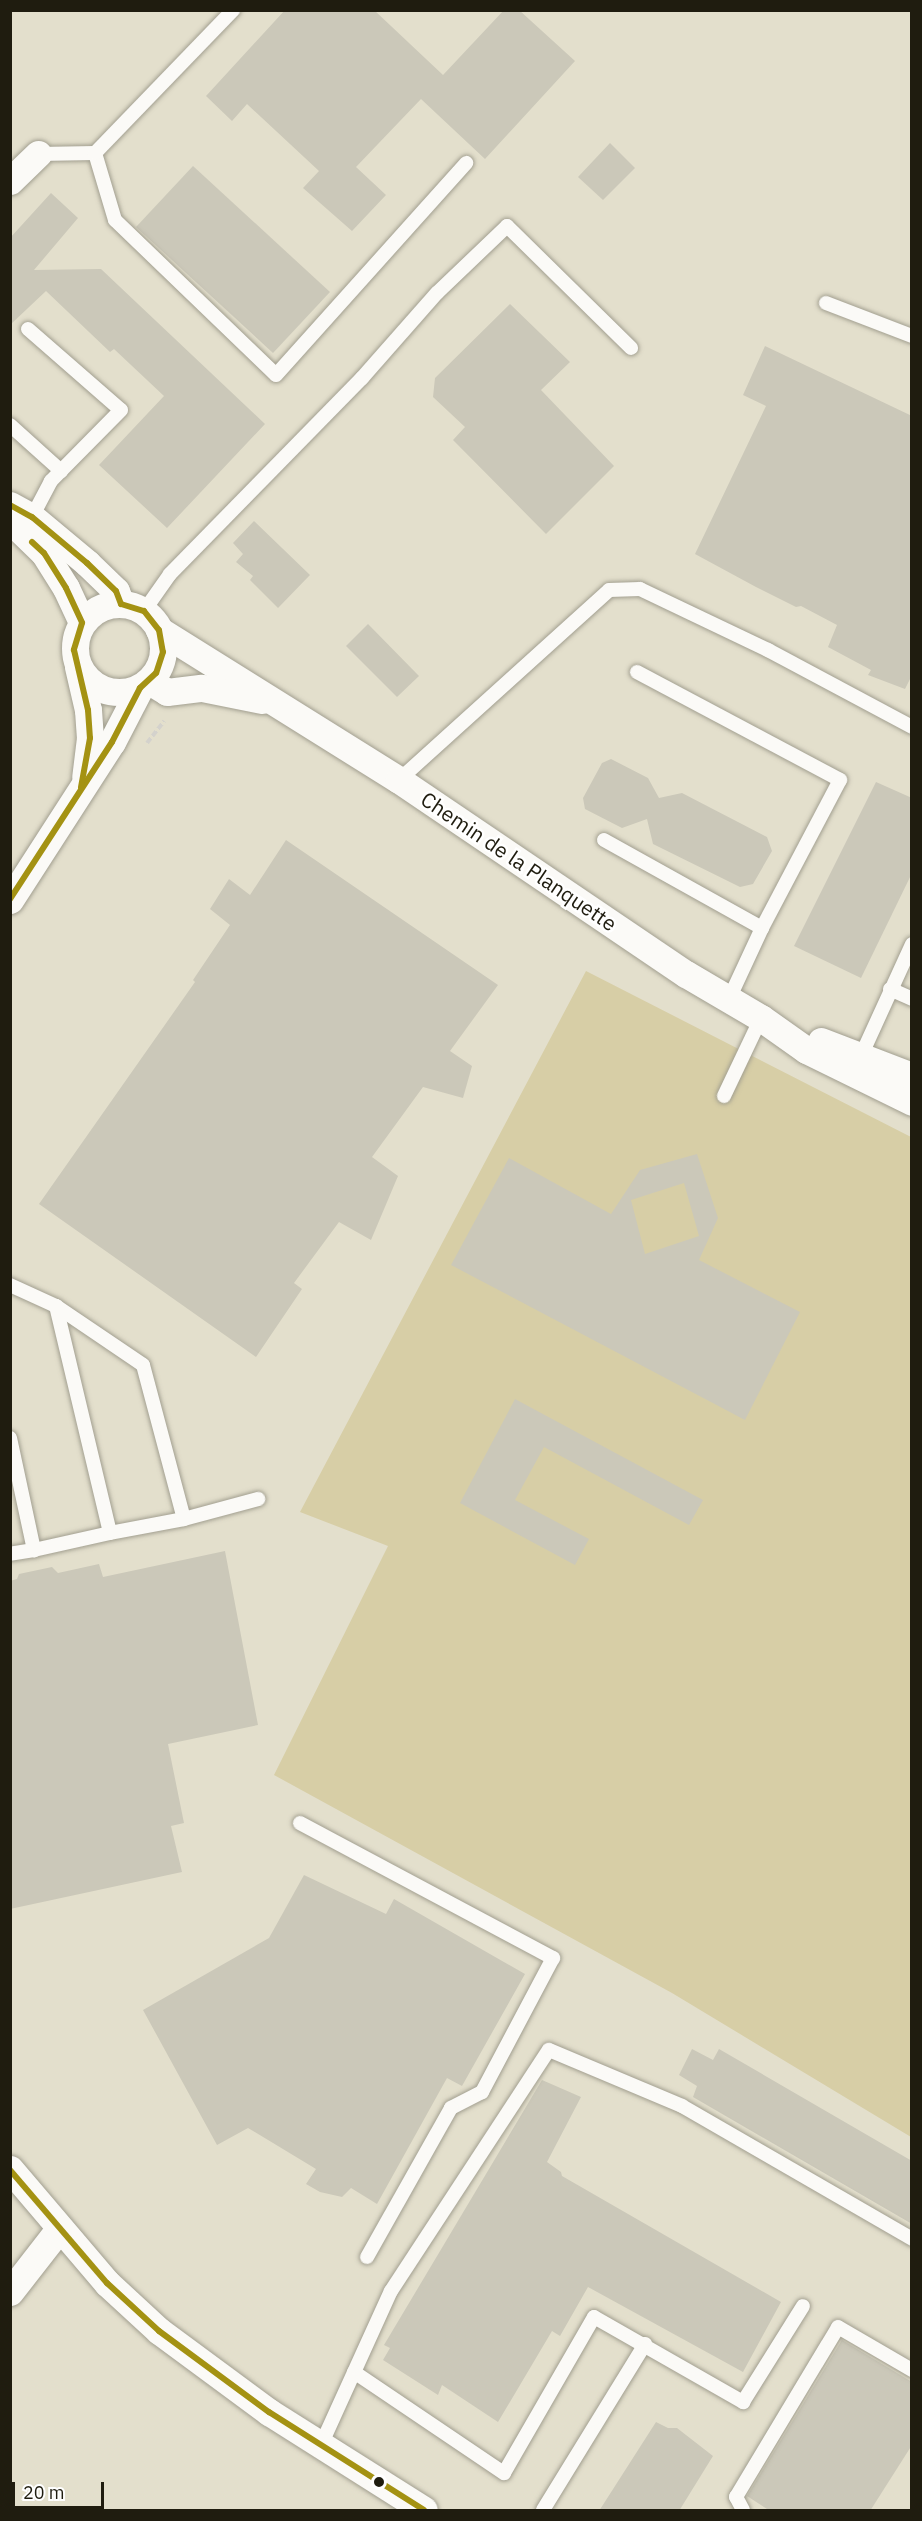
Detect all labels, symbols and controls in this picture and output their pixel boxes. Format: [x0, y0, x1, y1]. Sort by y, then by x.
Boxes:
street label: Chemin de la Planquette [416, 786, 622, 936]
scale bar [15, 2470, 106, 2508]
unlabelled marker [373, 2476, 385, 2488]
text: 20 m [23, 2481, 65, 2504]

